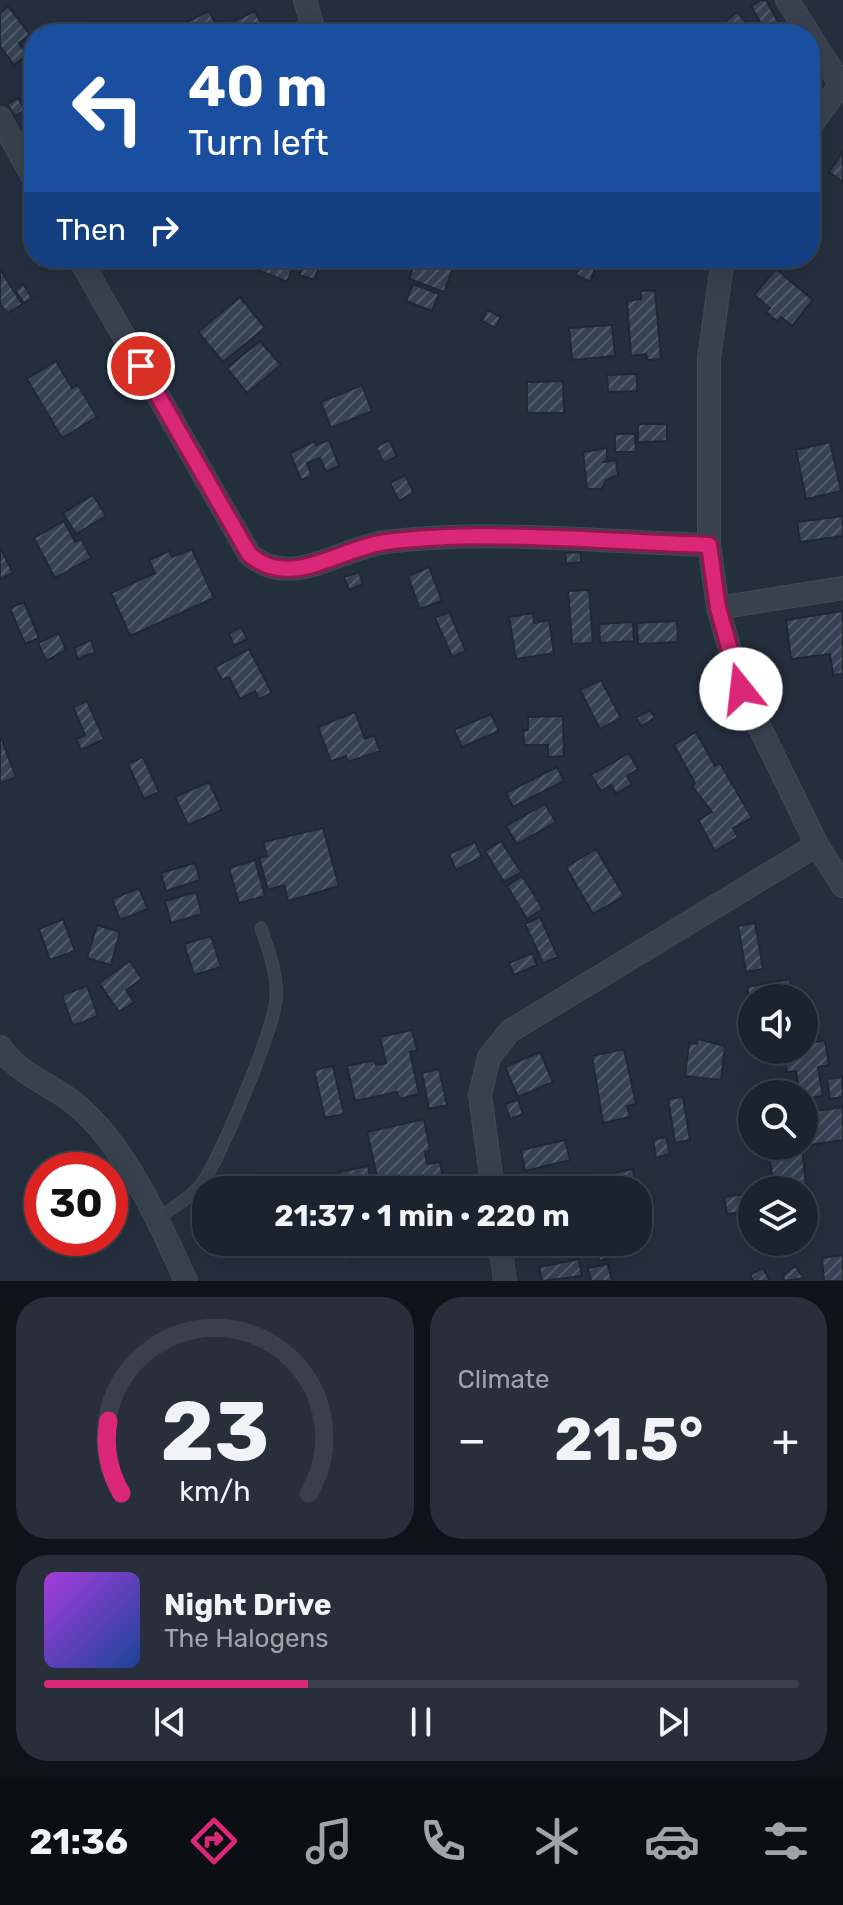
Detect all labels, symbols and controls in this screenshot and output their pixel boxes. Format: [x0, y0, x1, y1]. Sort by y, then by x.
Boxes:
text: 40 m [188, 54, 328, 120]
icon: left [56, 56, 160, 160]
text: Turn left [188, 121, 329, 164]
icon: right [142, 208, 186, 252]
text: Then [56, 212, 126, 248]
pin [107, 332, 175, 400]
icon: arrive [119, 344, 163, 388]
position arrow [699, 647, 783, 731]
map controls [738, 984, 818, 1256]
button: sound [738, 984, 818, 1064]
button: search [738, 1080, 818, 1160]
speed limit sign: 30 [24, 1152, 128, 1256]
button: layers [738, 1176, 818, 1256]
text: 21:37 · 1 min · 220 m [274, 1198, 570, 1234]
text: Climate [458, 1364, 550, 1395]
text: 23 [160, 1382, 269, 1481]
text: 21.5° [554, 1404, 703, 1475]
text: − [458, 1414, 486, 1466]
text: + [772, 1414, 799, 1466]
text: km/h [179, 1474, 250, 1508]
text: Night Drive [164, 1587, 332, 1623]
text: The Halogens [164, 1623, 329, 1654]
icon: previous [148, 1700, 192, 1744]
icon: pause [399, 1700, 443, 1744]
icon: next [651, 1700, 695, 1744]
icon: directions [186, 1813, 242, 1869]
icon: music [301, 1813, 357, 1869]
icon: phone [415, 1813, 471, 1869]
icon: climate [529, 1813, 585, 1869]
icon: car [644, 1813, 700, 1869]
icon: filters [758, 1813, 814, 1869]
text: 21:36 [29, 1820, 128, 1863]

